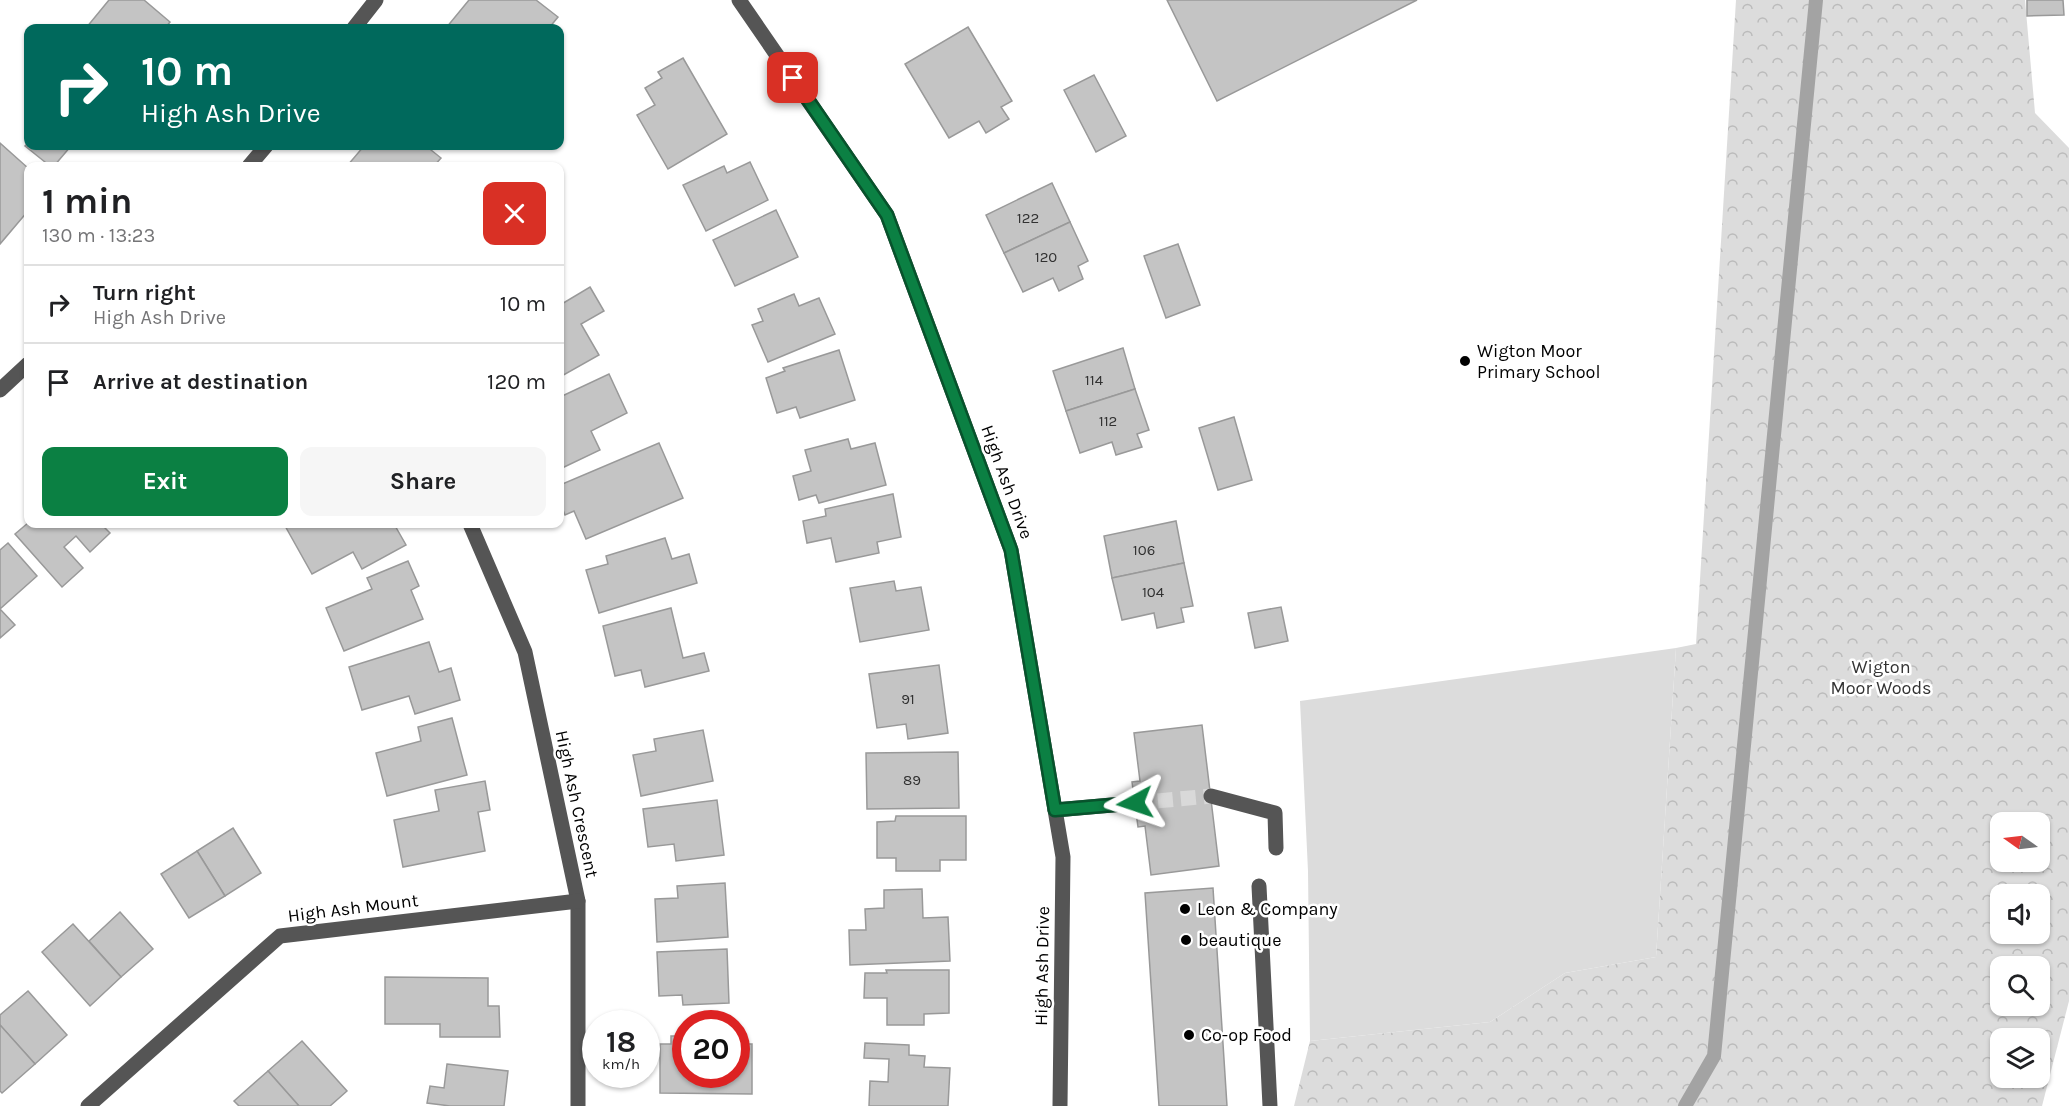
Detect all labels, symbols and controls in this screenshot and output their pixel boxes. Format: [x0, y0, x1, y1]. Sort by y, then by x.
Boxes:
text: 10 m [141, 46, 233, 96]
icon: right [42, 48, 120, 126]
pin [767, 52, 818, 103]
icon: arrive [776, 61, 809, 94]
text: High Ash Drive [141, 97, 321, 129]
text: 1 min [42, 180, 132, 222]
button: close [483, 182, 546, 245]
house number: 122 [1017, 209, 1039, 227]
text: 130 m · 13:23 [42, 224, 155, 247]
house number: 120 [1035, 248, 1057, 266]
text: Turn right [93, 280, 196, 306]
icon: right [42, 288, 75, 321]
text: 10 m [500, 291, 546, 317]
text: High Ash Drive [93, 306, 226, 329]
place label: Wigton Moor Primary School [1477, 340, 1601, 383]
marker: Wigton Moor Primary School [1458, 354, 1472, 368]
icon: arrive [42, 366, 75, 399]
text: Arrive at destination [93, 369, 308, 395]
text: 120 m [487, 369, 546, 395]
house number: 114 [1085, 371, 1104, 389]
house number: 112 [1099, 412, 1117, 430]
street label: High Ash Drive [976, 422, 1038, 542]
button: Exit [42, 447, 288, 516]
button: Share [300, 447, 546, 516]
house number: 106 [1133, 541, 1155, 559]
house number: 104 [1142, 583, 1165, 601]
park label: Wigton Moor Woods [1830, 656, 1932, 699]
house number: 91 [901, 690, 915, 708]
street label: High Ash Crescent [551, 728, 603, 880]
house number: 89 [903, 771, 921, 789]
position arrow [1103, 771, 1167, 835]
north arrow [1990, 812, 2050, 872]
map controls [1990, 812, 2050, 1088]
button: sound [1990, 884, 2050, 944]
street label: High Ash Mount [287, 889, 420, 927]
place label: Leon & Company [1197, 898, 1338, 920]
marker: Leon & Company [1178, 902, 1192, 916]
street label: High Ash Drive [1030, 906, 1054, 1026]
place label: beautique [1198, 929, 1282, 951]
marker: beautique [1179, 933, 1193, 947]
button: search [1990, 956, 2050, 1016]
speed limit sign: 20 [672, 1010, 750, 1088]
text: 18 [606, 1024, 636, 1060]
place label: Co-op Food [1201, 1024, 1292, 1046]
marker: Co-op Food [1182, 1028, 1196, 1042]
button: layers [1990, 1028, 2050, 1088]
text: km/h [602, 1055, 640, 1073]

